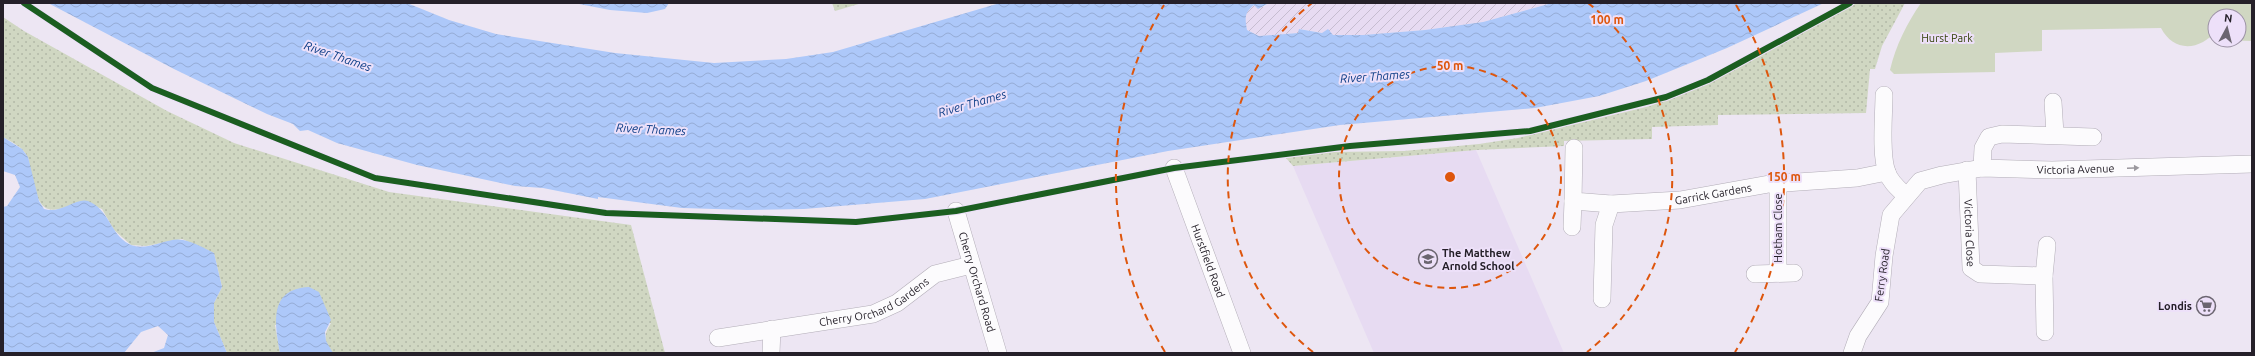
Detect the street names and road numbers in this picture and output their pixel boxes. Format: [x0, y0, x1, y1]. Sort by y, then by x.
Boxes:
street label: Victoria Avenue [2036, 162, 2115, 176]
street label: Garrick Gardens [1674, 181, 1753, 206]
street label: Hotham Close [1772, 193, 1784, 263]
street label: Victoria Close [1962, 199, 1977, 267]
street label: Hurstfield Road [1189, 223, 1227, 299]
street label: Cherry Orchard Road [957, 230, 997, 333]
street label: Ferry Road [1872, 248, 1892, 302]
street label: Cherry Orchard Gardens [818, 275, 931, 328]

